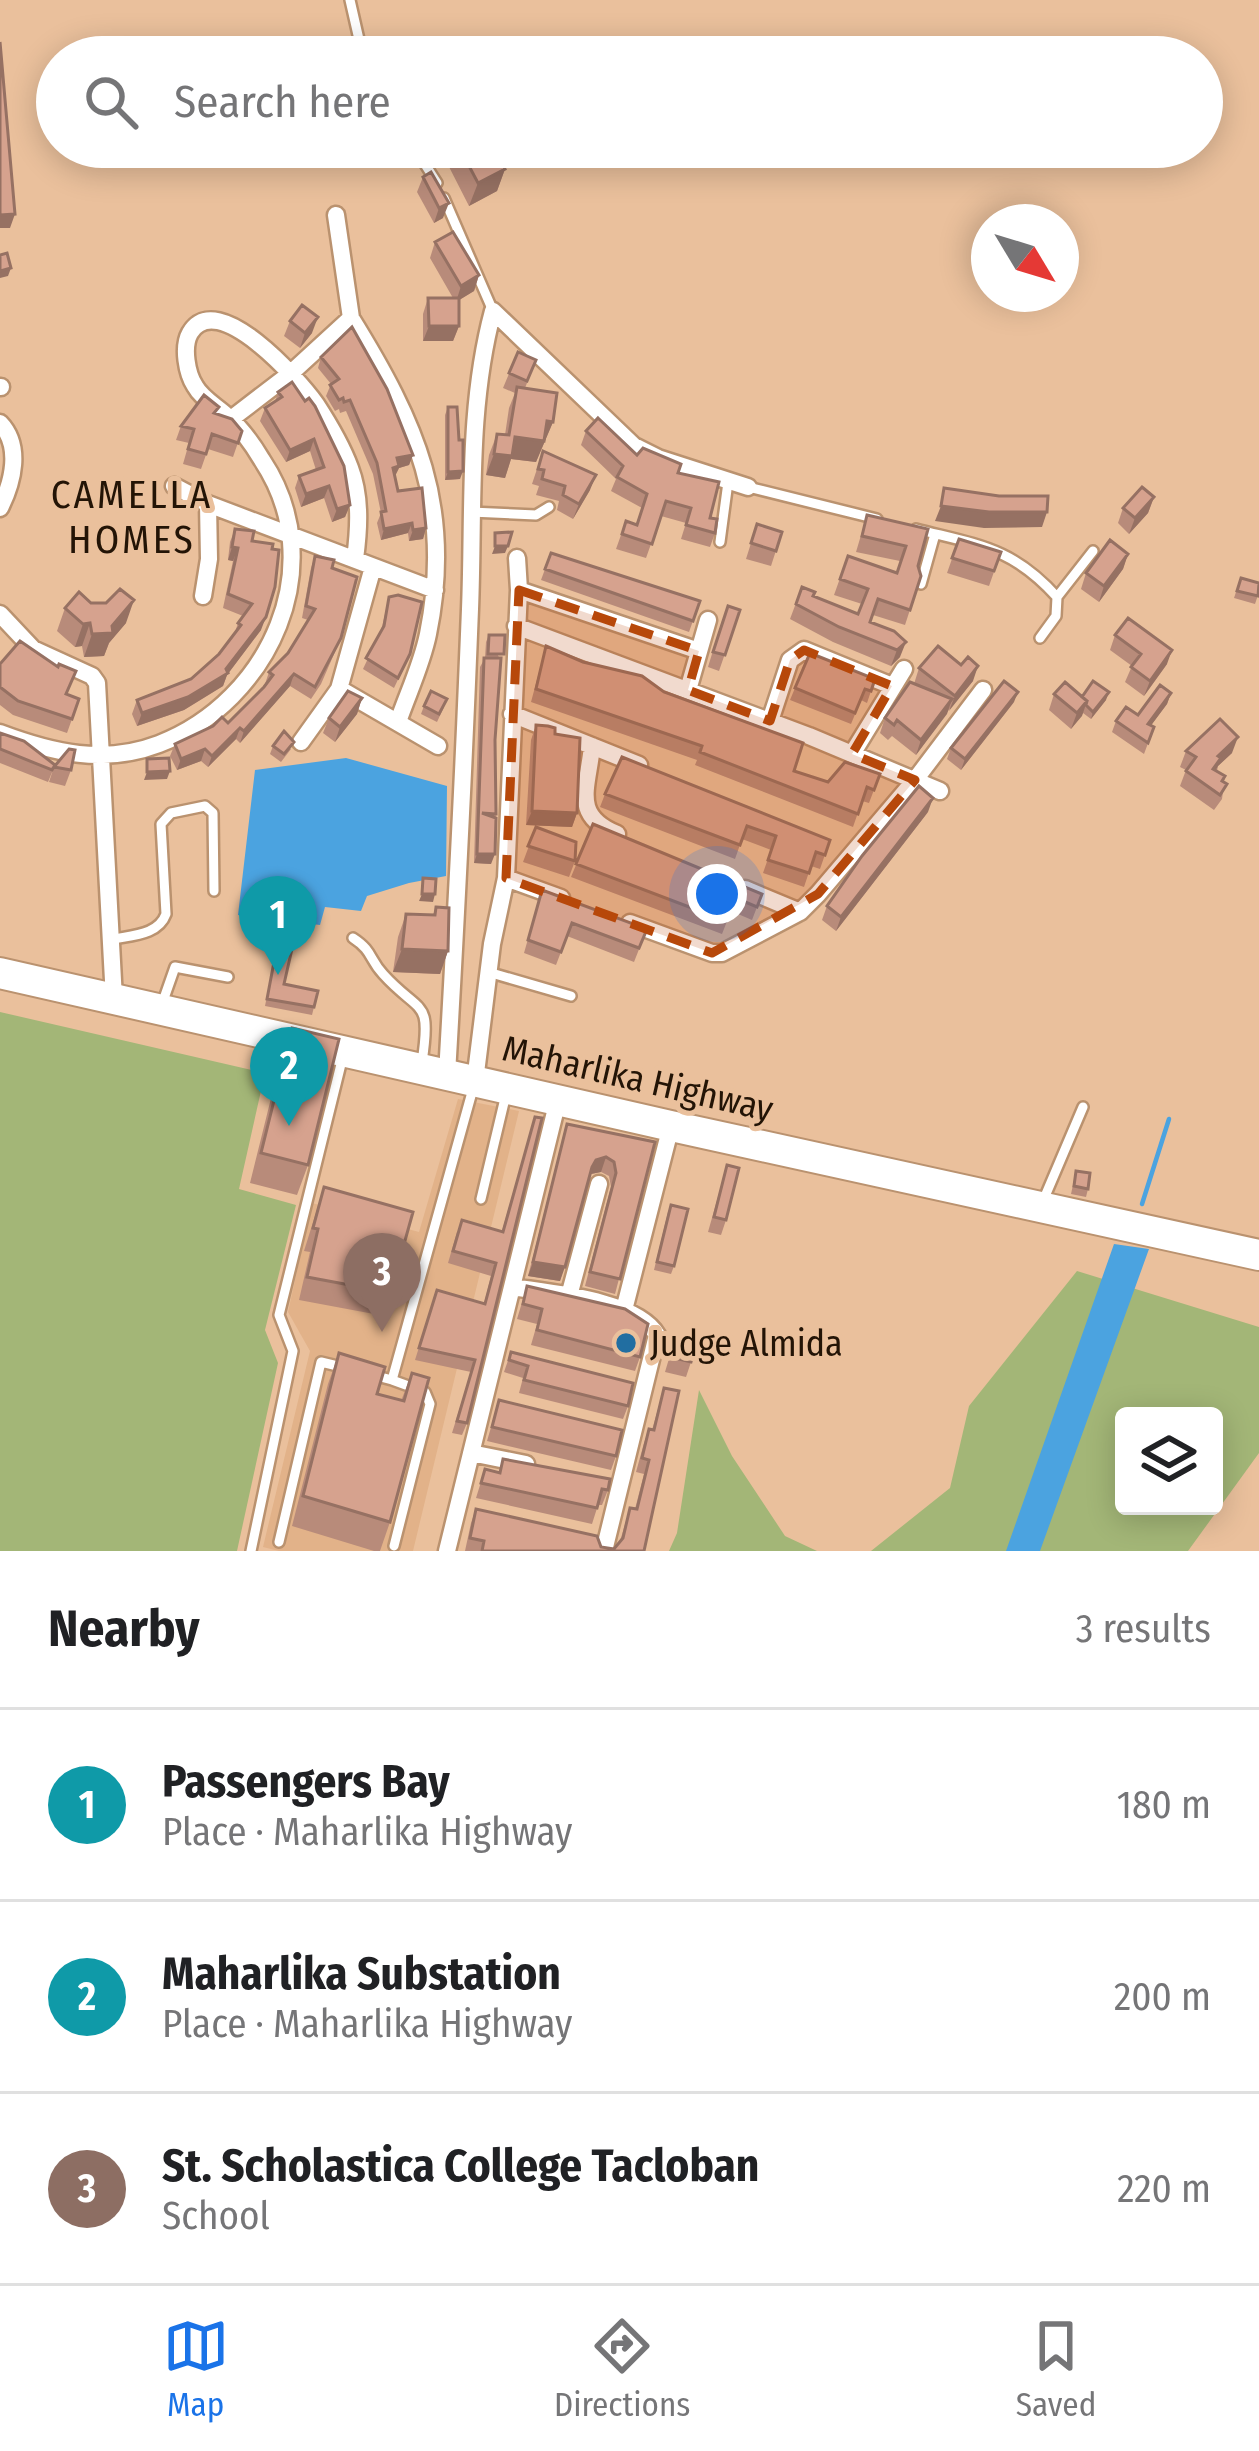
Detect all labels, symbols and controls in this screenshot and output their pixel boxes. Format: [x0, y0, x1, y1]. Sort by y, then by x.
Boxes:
search box [36, 36, 1223, 168]
icon: search [78, 69, 144, 135]
text: Search here [174, 75, 391, 129]
north arrow [971, 204, 1079, 312]
district label: CAMELLA HOMES [51, 472, 213, 563]
your location [687, 864, 747, 924]
pin: 1 [239, 876, 317, 975]
street label: Maharlika Highway [498, 1026, 777, 1131]
pin: 2 [250, 1027, 328, 1126]
pin: 3 [343, 1233, 421, 1332]
place label: Judge Almida [650, 1322, 843, 1366]
marker: Judge Almida [613, 1330, 639, 1356]
map controls [1115, 1407, 1223, 1515]
button: layers [1115, 1407, 1223, 1515]
text: Nearby [48, 1598, 200, 1660]
text: 3 results [1076, 1606, 1211, 1652]
text: Passengers Bay [162, 1755, 450, 1809]
text: 1 [79, 1782, 95, 1828]
text: 180 m [1117, 1782, 1211, 1828]
text: Place · Maharlika Highway [162, 1809, 572, 1855]
text: Maharlika Substation [162, 1947, 561, 2001]
text: 2 [78, 1974, 96, 2020]
text: 200 m [1114, 1974, 1211, 2020]
text: Place · Maharlika Highway [162, 2001, 572, 2047]
text: St. Scholastica College Tacloban [162, 2139, 759, 2193]
text: 3 [78, 2166, 96, 2212]
text: 220 m [1117, 2166, 1211, 2212]
text: School [162, 2193, 270, 2239]
tab: Map [163, 2313, 229, 2425]
tab: Directions [554, 2313, 690, 2425]
tab: Saved [1016, 2313, 1096, 2425]

